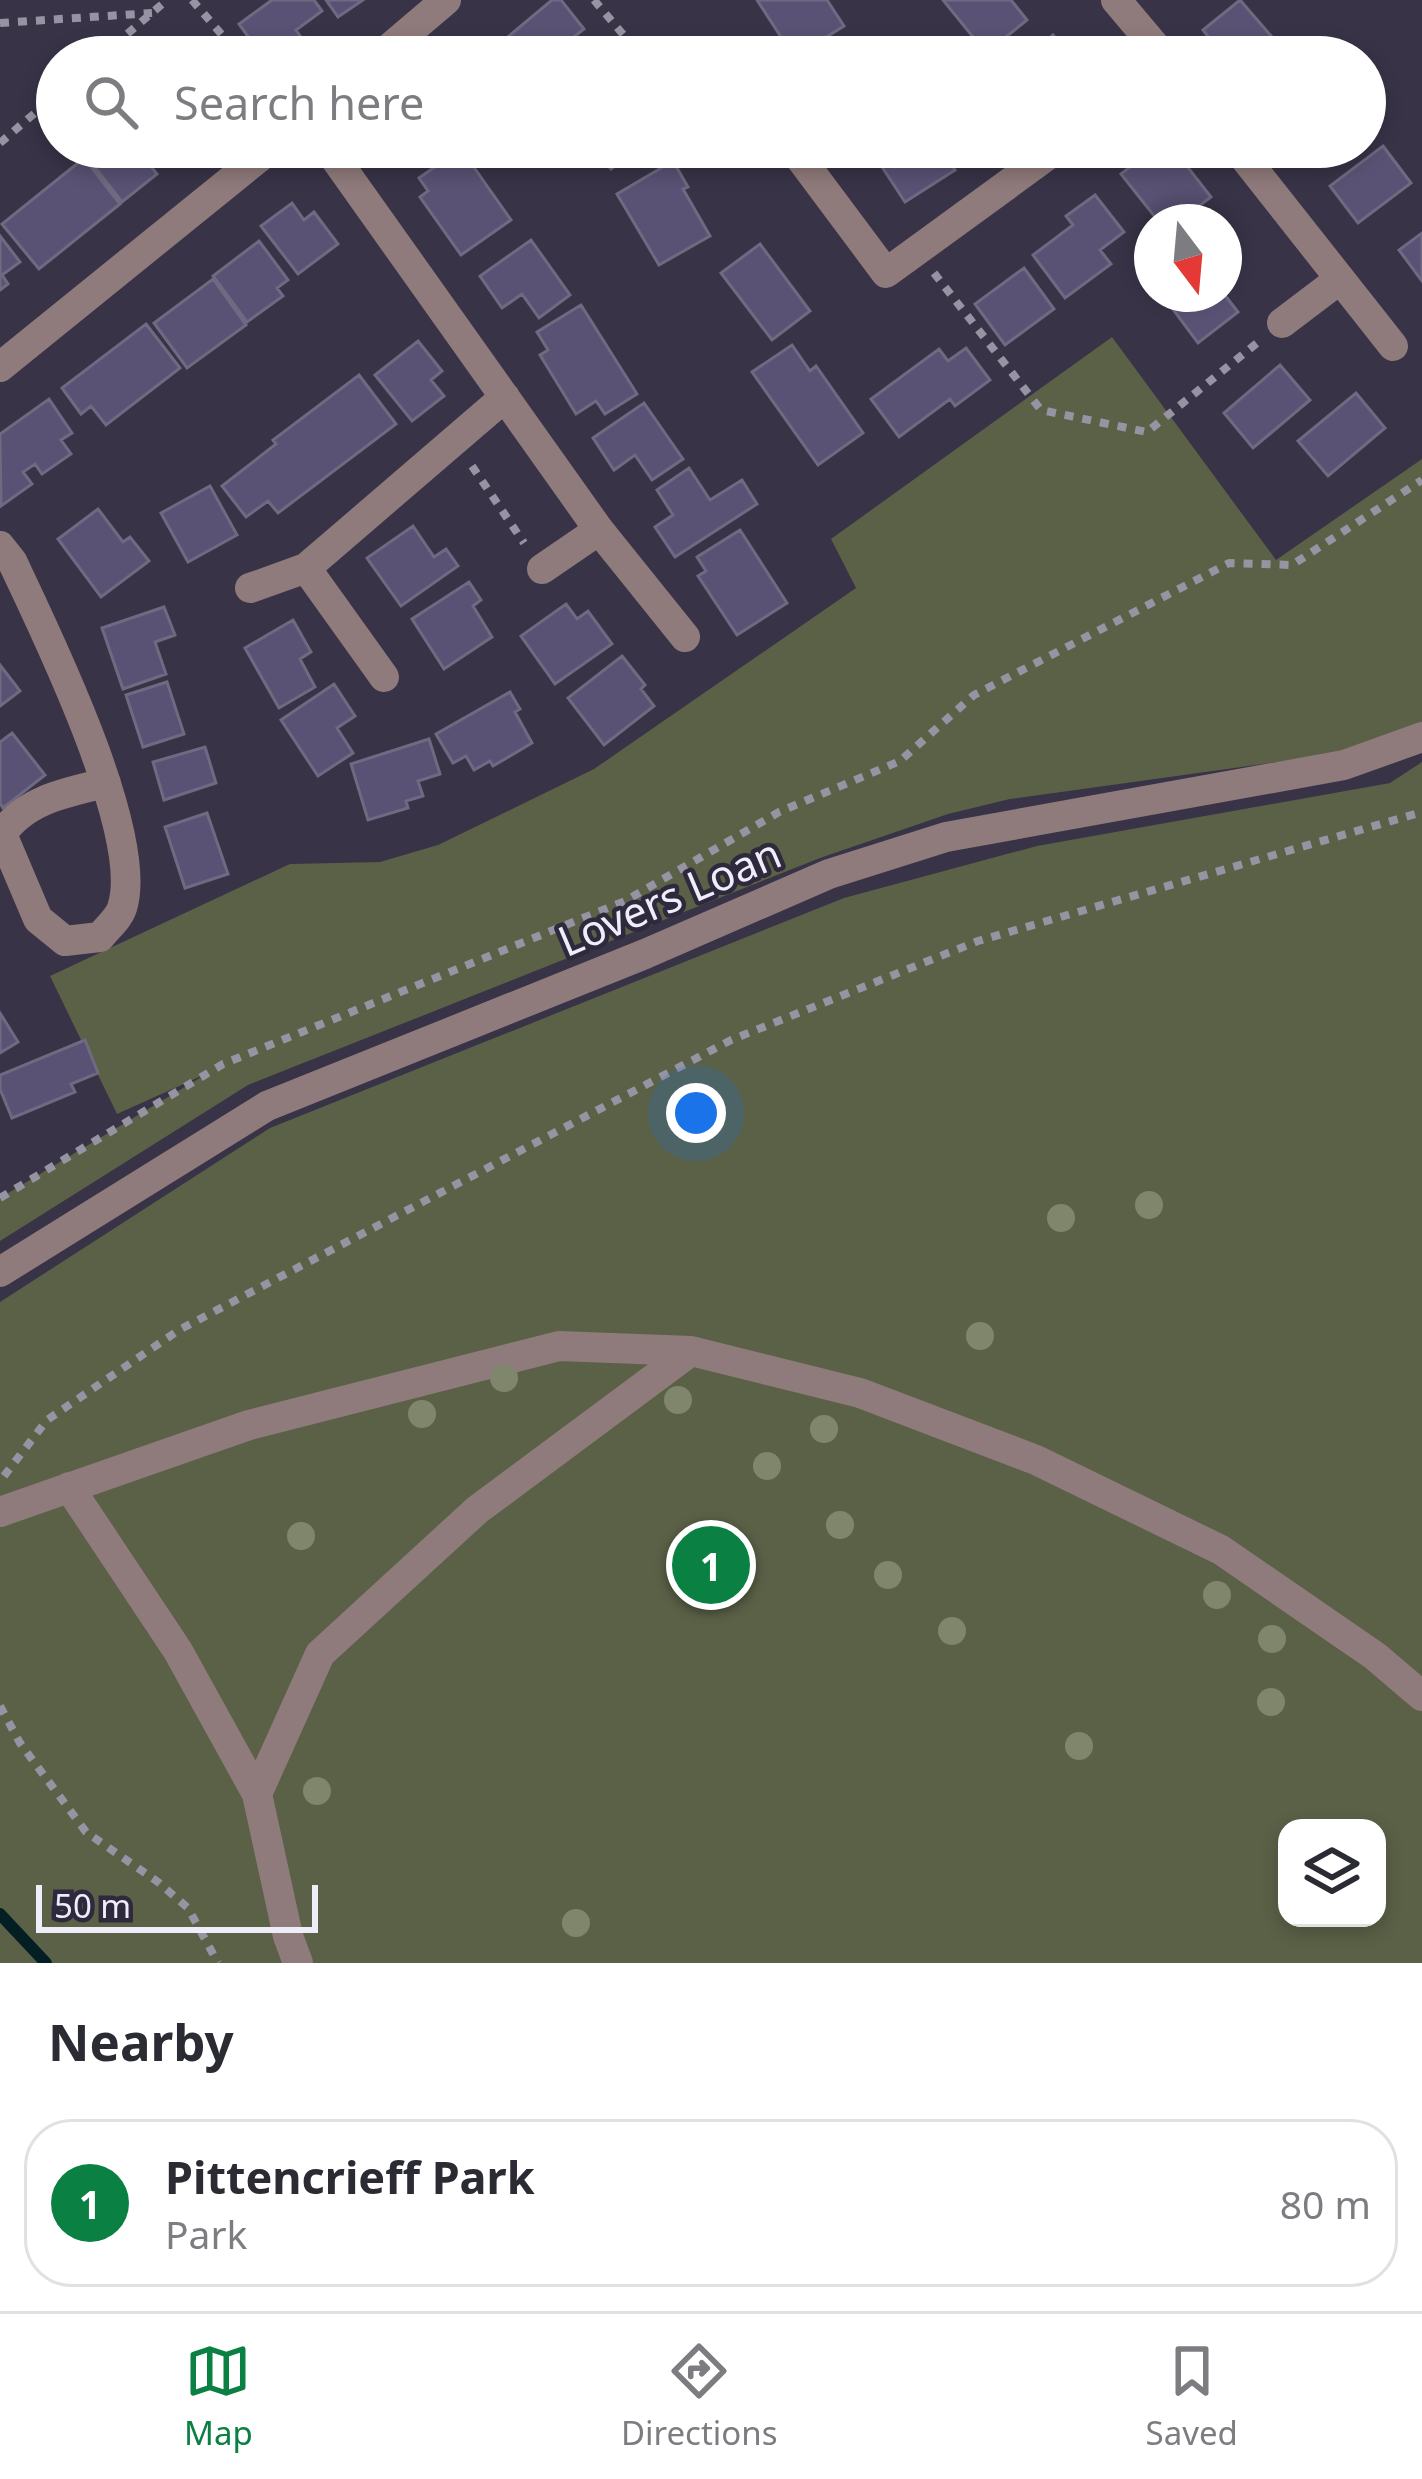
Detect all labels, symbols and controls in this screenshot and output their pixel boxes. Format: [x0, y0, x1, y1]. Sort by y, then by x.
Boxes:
search box [36, 36, 1386, 168]
icon: search [78, 69, 144, 135]
text: Search here [174, 72, 424, 133]
north arrow [1134, 204, 1242, 312]
street label: Lovers Loan [549, 823, 789, 969]
your location [666, 1083, 726, 1143]
pin: 1 [672, 1520, 750, 1610]
map controls [1278, 1819, 1386, 1927]
button: layers [1278, 1819, 1386, 1927]
scale bar [36, 1879, 318, 1932]
text: 50 m [54, 1883, 131, 1928]
text: Nearby [48, 2006, 234, 2076]
text: Pittencrieff Park [165, 2146, 535, 2207]
text: 1 [79, 2177, 101, 2230]
text: 80 m [1280, 2177, 1371, 2230]
text: Park [165, 2207, 247, 2260]
tab: Map [184, 2338, 253, 2455]
tab: Directions [621, 2338, 778, 2455]
tab: Saved [1146, 2338, 1238, 2455]

